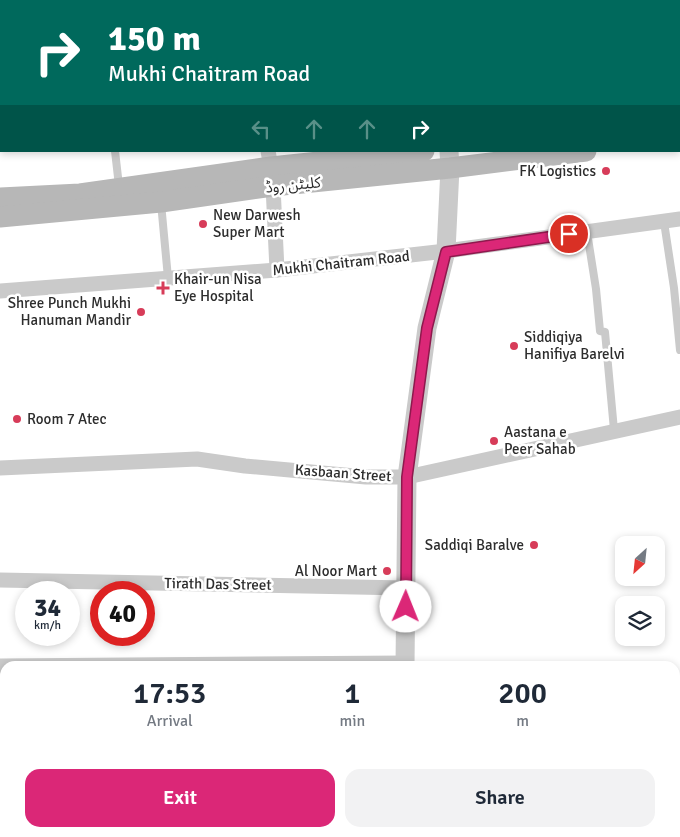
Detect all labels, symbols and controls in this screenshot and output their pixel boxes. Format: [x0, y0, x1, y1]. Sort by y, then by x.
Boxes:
text: 150 m [108, 17, 201, 60]
icon: right [25, 20, 90, 85]
text: Mukhi Chaitram Road [108, 60, 310, 87]
icon: left [247, 115, 275, 143]
icon: ahead [300, 115, 328, 143]
icon: ahead [353, 115, 381, 143]
icon: right [406, 115, 434, 143]
place label: FK Logistics [519, 162, 596, 180]
marker: FK Logistics [600, 165, 612, 177]
street label: کلیٹن روڈ [264, 173, 322, 197]
place label: New Darwesh Super Mart [213, 206, 301, 241]
pin [548, 213, 590, 255]
marker: New Darwesh Super Mart [197, 218, 209, 230]
icon: arrive [555, 220, 583, 248]
street label: Mukhi Chaitram Road [272, 247, 411, 279]
place label: Khair-un Nisa Eye Hospital [174, 270, 262, 305]
marker: Khair-un Nisa Eye Hospital [156, 281, 170, 295]
place label: Shree Punch Mukhi Hanuman Mandir [8, 294, 131, 329]
marker: Shree Punch Mukhi Hanuman Mandir [135, 306, 147, 318]
place label: Siddiqiya Hanifiya Barelvi [524, 328, 625, 363]
marker: Siddiqiya Hanifiya Barelvi [508, 340, 520, 352]
place label: Room 7 Atec [27, 410, 107, 428]
marker: Room 7 Atec [11, 413, 23, 425]
place label: Aastana e Peer Sahab [504, 423, 576, 458]
marker: Aastana e Peer Sahab [488, 435, 500, 447]
street label: Kasbaan Street [294, 461, 392, 485]
place label: Saddiqi Baralve [425, 536, 524, 554]
north arrow [615, 536, 665, 586]
map controls [615, 536, 665, 646]
marker: Saddiqi Baralve [528, 539, 540, 551]
place label: Al Noor Mart [295, 562, 377, 580]
marker: Al Noor Mart [381, 565, 393, 577]
street label: Tirath Das Street [164, 574, 272, 594]
position arrow [379, 580, 431, 632]
speed limit sign: 40 [90, 581, 155, 646]
text: 34 [34, 592, 61, 623]
button: layers [615, 596, 665, 646]
text: km/h [34, 618, 61, 633]
text: 17:53 [133, 675, 206, 712]
text: 1 [344, 675, 360, 712]
text: 200 [498, 675, 547, 712]
text: Arrival [147, 711, 193, 731]
text: min [339, 711, 365, 731]
text: m [516, 711, 529, 731]
button: Exit [25, 769, 335, 827]
button: Share [345, 769, 655, 827]

